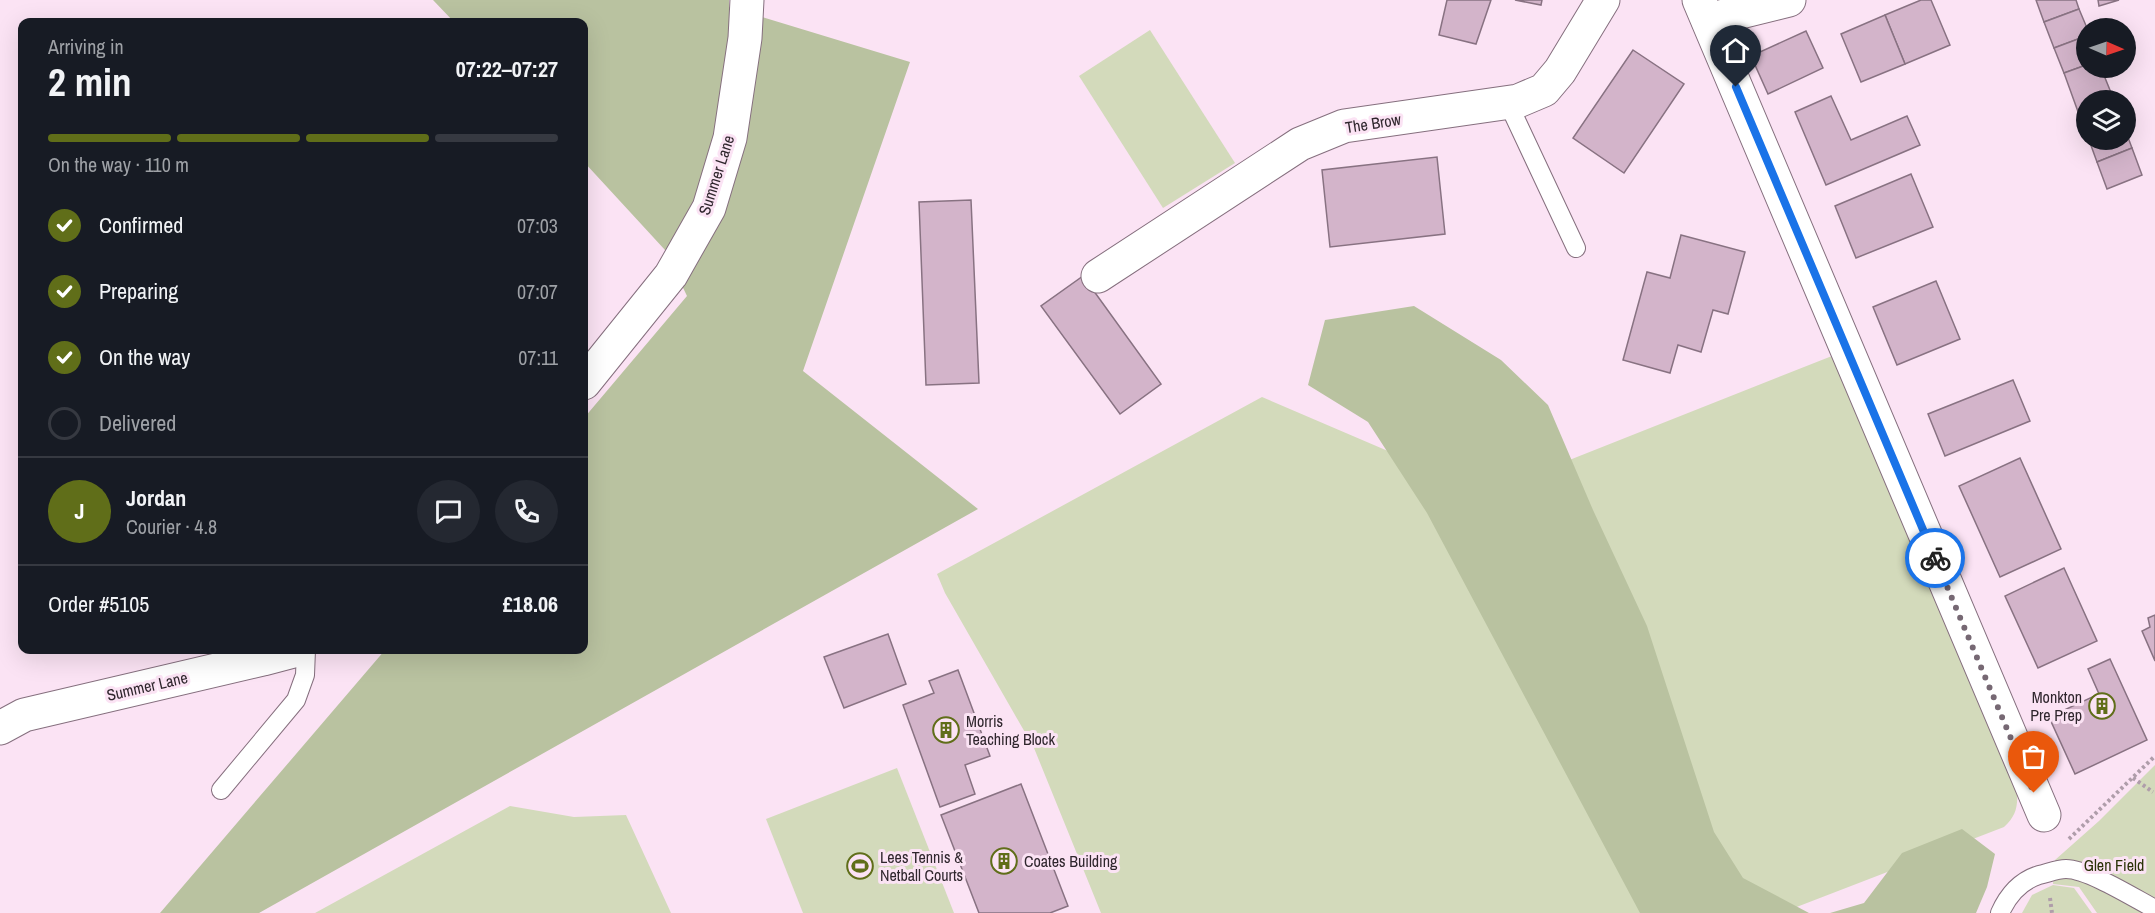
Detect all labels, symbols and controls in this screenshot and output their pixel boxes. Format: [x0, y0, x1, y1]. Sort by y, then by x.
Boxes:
north arrow [2076, 18, 2136, 78]
map controls [2076, 18, 2136, 150]
pin [1710, 25, 1761, 87]
text: Arriving in [48, 33, 124, 60]
icon: home [1719, 34, 1752, 67]
text: 07:22–07:27 [456, 54, 558, 84]
text: 2 min [48, 56, 132, 108]
button: layers [2076, 90, 2136, 150]
street label: The Brow [1344, 108, 1403, 138]
street label: Summer Lane [693, 132, 739, 218]
text: On the way · 110 m [48, 151, 189, 178]
icon: check [48, 209, 81, 242]
text: Confirmed [99, 210, 183, 240]
text: 07:03 [517, 212, 558, 239]
icon: check [48, 275, 81, 308]
text: Preparing [99, 276, 178, 306]
text: 07:07 [517, 278, 558, 305]
icon: check [48, 341, 81, 374]
text: On the way [99, 342, 190, 372]
text: 07:11 [518, 344, 558, 371]
text: Delivered [99, 408, 176, 438]
button: chat [417, 480, 480, 543]
button: phone [495, 480, 558, 543]
text: Jordan [126, 483, 186, 513]
text: J [74, 496, 85, 526]
text: Courier · 4.8 [126, 513, 217, 540]
courier [1905, 528, 1965, 588]
icon: bike [1919, 542, 1952, 575]
text: Order #5105 [48, 589, 149, 619]
text: £18.06 [503, 589, 558, 619]
street label: Summer Lane [104, 666, 190, 706]
place label: Monkton Pre Prep [2030, 686, 2082, 726]
building icon: Monkton Pre Prep [2087, 691, 2117, 721]
place label: Morris Teaching Block [966, 710, 1055, 750]
building icon: Morris Teaching Block [931, 715, 961, 745]
pin [2008, 731, 2059, 793]
icon: bag [2017, 740, 2050, 773]
place label: Lees Tennis & Netball Courts [880, 846, 963, 886]
building icon: Coates Building [989, 846, 1019, 876]
place label: Coates Building [1024, 850, 1118, 872]
sports icon: Lees Tennis & Netball Courts [845, 851, 875, 881]
park label: Glen Field [2084, 854, 2144, 876]

